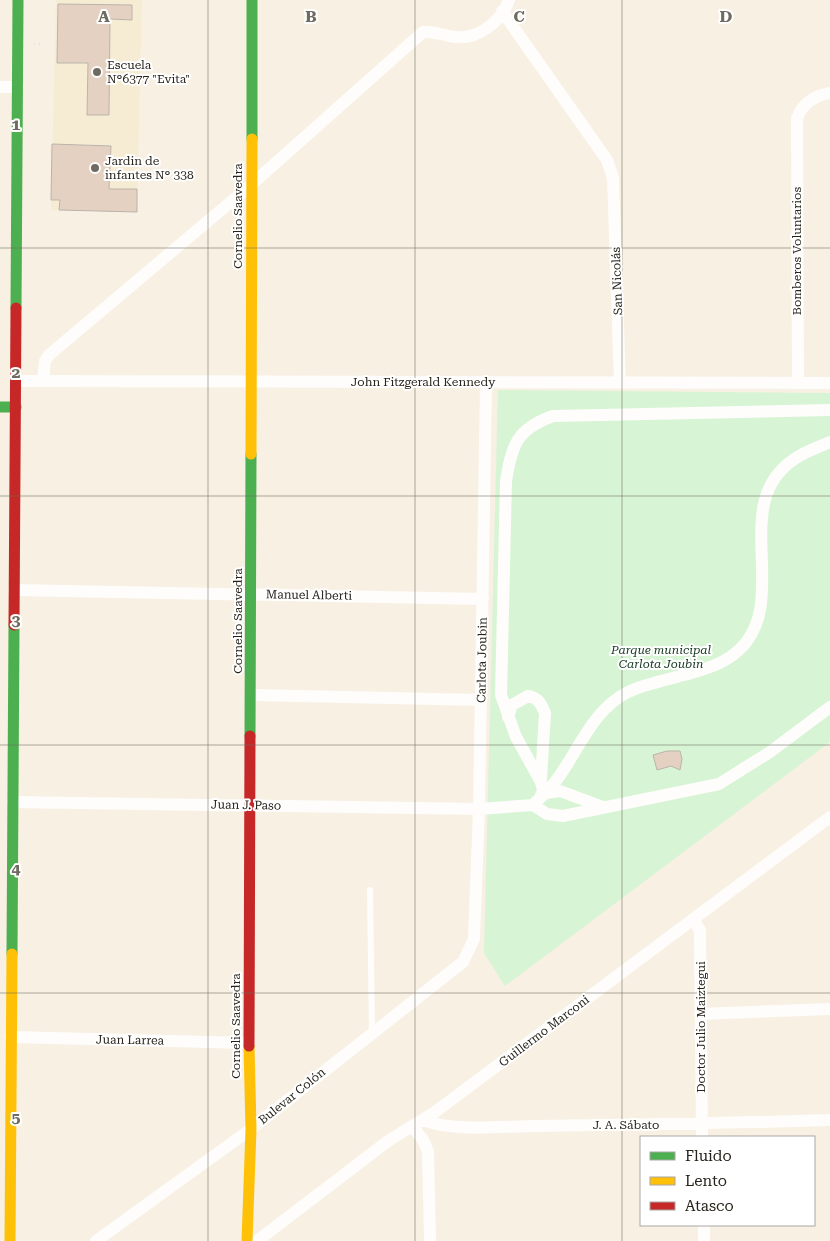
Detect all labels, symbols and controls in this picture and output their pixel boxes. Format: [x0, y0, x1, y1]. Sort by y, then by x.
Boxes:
text: A [98, 7, 110, 26]
text: B [305, 7, 317, 26]
text: C [513, 7, 525, 26]
text: D [720, 7, 733, 26]
place label: Escuela N°6377 "Evita" [107, 58, 190, 86]
marker: Escuela N°6377 "Evita" [91, 66, 103, 78]
text: 1 [12, 115, 21, 134]
place label: Jardin de infantes N° 338 [105, 154, 194, 182]
marker: Jardin de infantes N° 338 [89, 162, 101, 174]
street label: Cornelio Saavedra [231, 163, 245, 269]
street label: Bomberos Voluntarios [790, 187, 804, 315]
street label: San Nicolás [609, 246, 625, 315]
text: 2 [12, 363, 21, 382]
street label: John Fitzgerald Kennedy [351, 375, 496, 389]
street label: Cornelio Saavedra [231, 568, 245, 674]
street label: Manuel Alberti [266, 587, 352, 603]
text: 3 [12, 611, 21, 630]
street label: Carlota Joubin [474, 617, 490, 703]
park label: Parque municipal Carlota Joubin [610, 643, 712, 671]
street label: Juan J. Paso [211, 797, 281, 813]
text: 4 [12, 859, 21, 878]
street label: Doctor Julio Maiztegui [694, 961, 708, 1093]
street label: Cornelio Saavedra [229, 973, 243, 1079]
street label: Guillermo Marconi [496, 992, 592, 1070]
street label: Juan Larrea [96, 1032, 165, 1048]
street label: Bulevar Colón [256, 1065, 328, 1127]
text: 5 [12, 1108, 21, 1127]
street label: J. A. Sábato [593, 1118, 659, 1132]
legend [640, 1136, 815, 1226]
text: Fluido [685, 1147, 732, 1165]
text: Lento [685, 1172, 727, 1190]
text: Atasco [685, 1197, 734, 1215]

